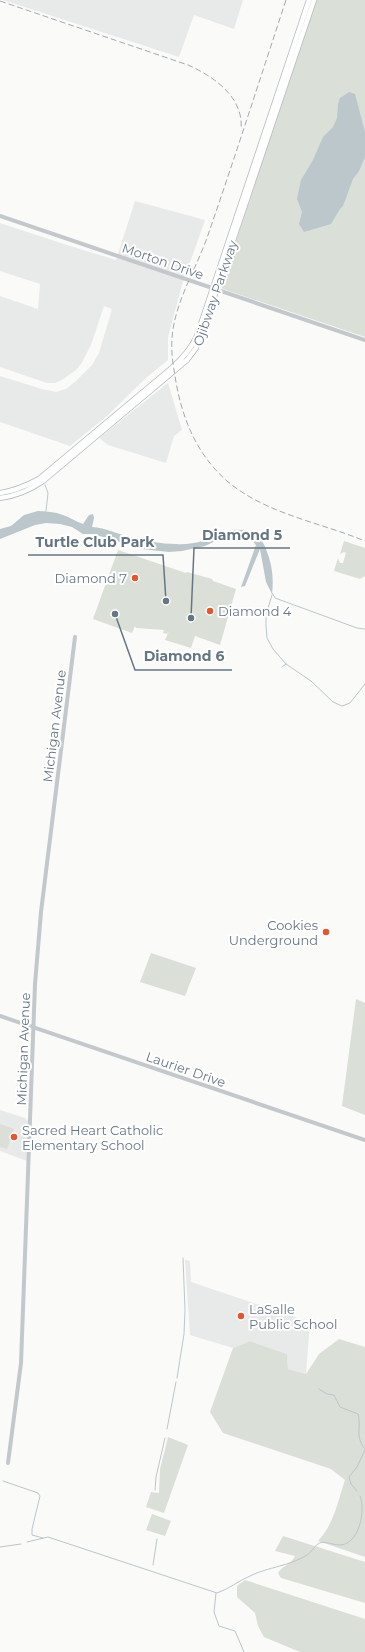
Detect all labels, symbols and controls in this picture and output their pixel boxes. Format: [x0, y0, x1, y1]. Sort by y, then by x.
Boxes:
street label: Ojibway Parkway [189, 237, 241, 348]
street label: Morton Drive [120, 240, 206, 283]
callout: Diamond 5 [194, 522, 290, 548]
text: Diamond 5 [202, 526, 282, 544]
callout: Turtle Club Park [28, 529, 163, 555]
text: Turtle Club Park [36, 533, 155, 551]
place label: Diamond 7 [54, 570, 127, 586]
marker: Diamond 7 [130, 573, 140, 583]
place label: Diamond 4 [218, 603, 292, 619]
marker: Diamond 4 [205, 606, 215, 616]
callout: Diamond 6 [135, 644, 232, 670]
text: Diamond 6 [144, 647, 224, 665]
street label: Michigan Avenue [39, 669, 69, 783]
place label: Cookies Underground [229, 917, 318, 948]
marker: Cookies Underground [321, 927, 331, 937]
street label: Michigan Avenue [13, 992, 33, 1106]
street label: Laurier Drive [144, 1048, 228, 1090]
place label: Sacred Heart Catholic Elementary School [22, 1122, 163, 1153]
marker: Sacred Heart Catholic Elementary School [9, 1132, 19, 1142]
place label: LaSalle Public School [249, 1301, 337, 1332]
marker: LaSalle Public School [236, 1311, 246, 1321]

